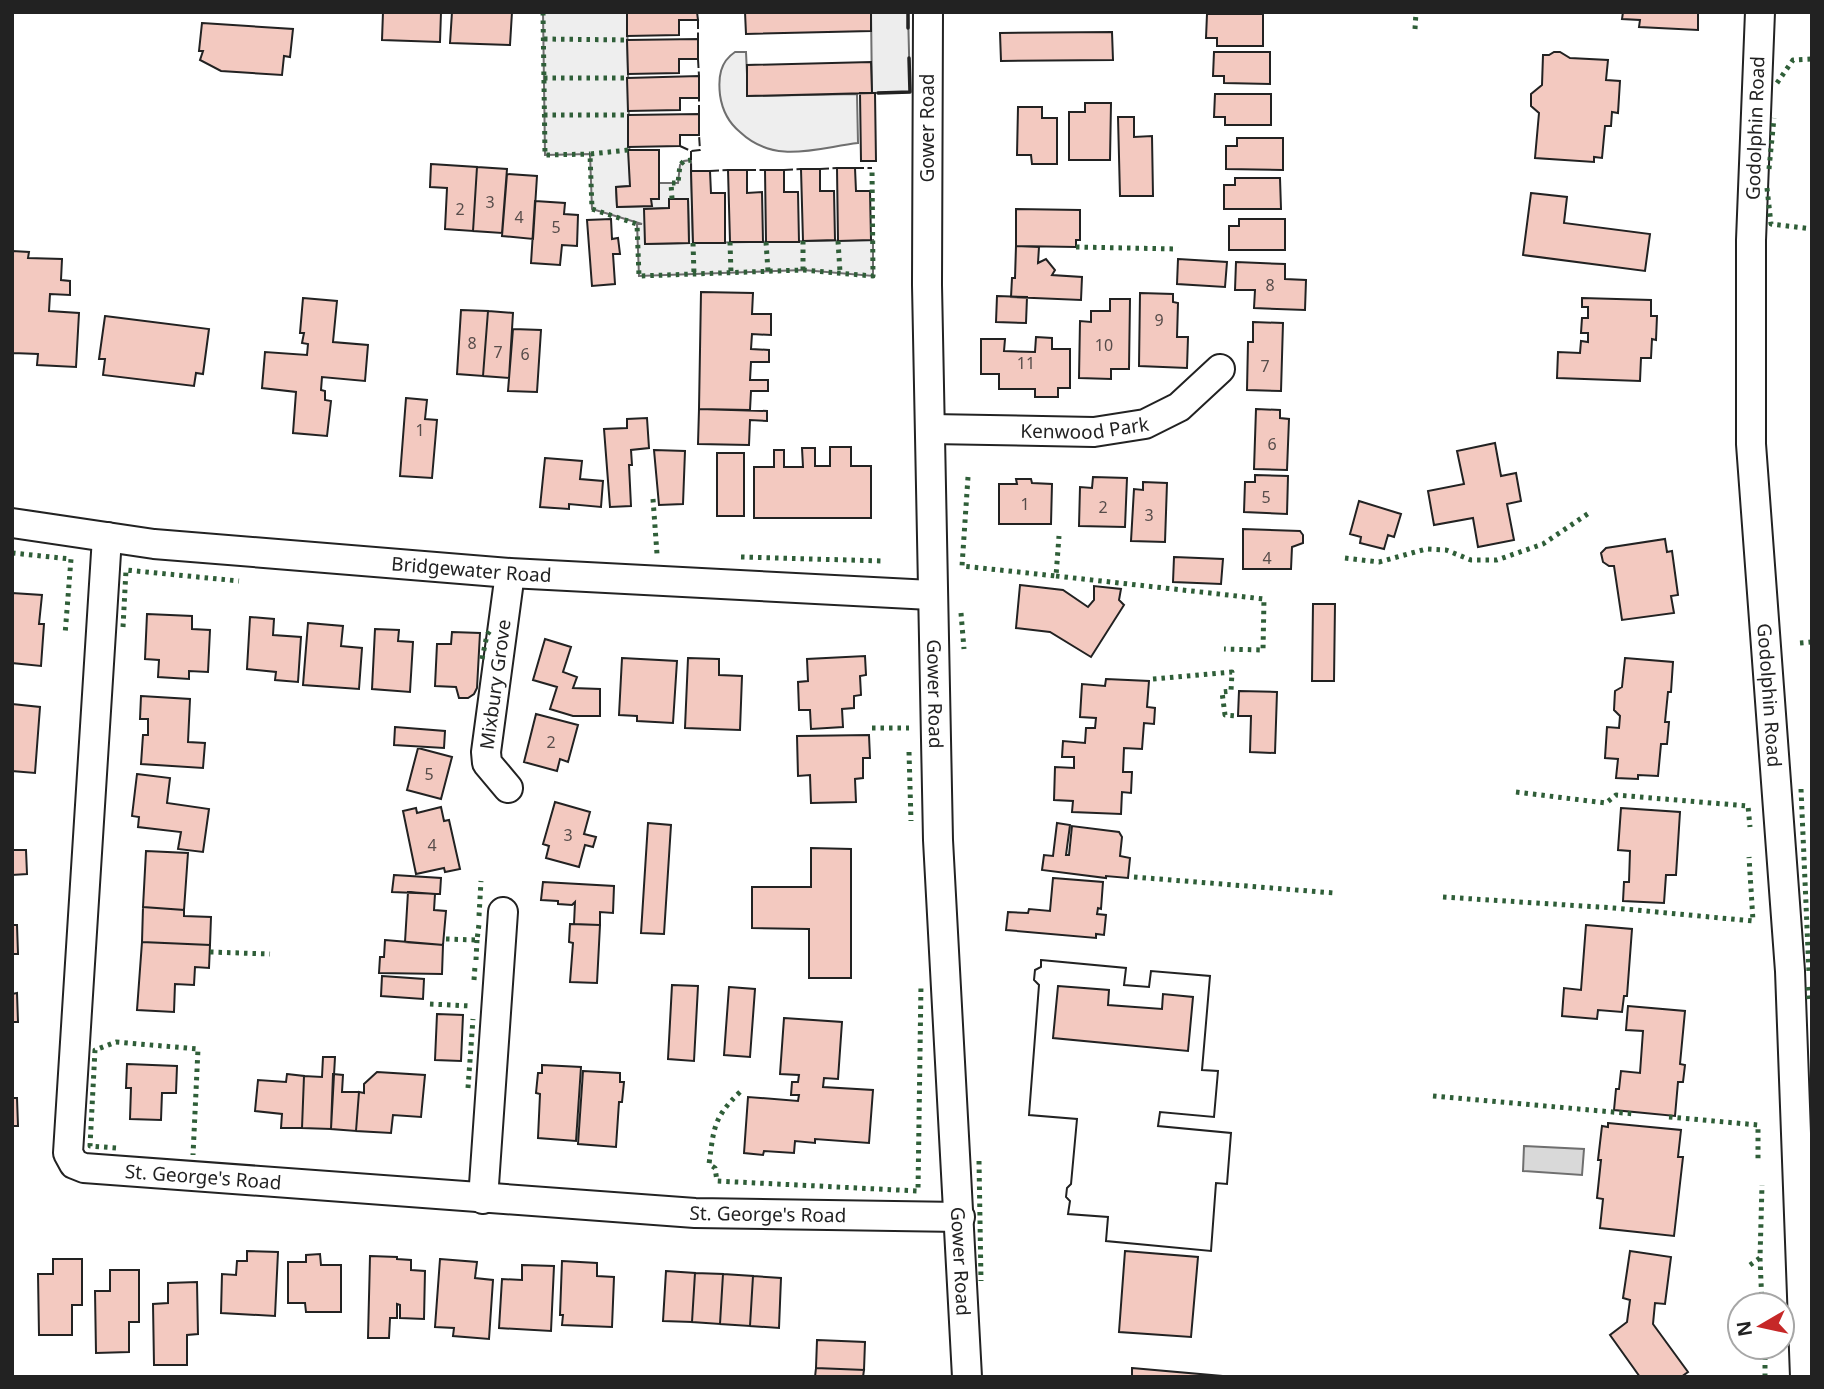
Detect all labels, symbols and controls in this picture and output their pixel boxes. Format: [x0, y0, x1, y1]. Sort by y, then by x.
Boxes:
street label: Godolphin Road [1739, 56, 1771, 200]
street label: Gower Road [914, 73, 940, 183]
house number: 3 [485, 191, 495, 213]
house number: 2 [455, 198, 465, 220]
house number: 4 [514, 206, 524, 228]
house number: 5 [551, 216, 561, 238]
house number: 8 [1265, 274, 1275, 296]
house number: 9 [1154, 309, 1164, 331]
house number: 8 [467, 332, 477, 354]
house number: 10 [1095, 334, 1113, 356]
house number: 7 [493, 341, 503, 363]
house number: 6 [520, 343, 530, 365]
house number: 11 [1017, 352, 1035, 374]
house number: 7 [1260, 355, 1270, 377]
street label: Kenwood Park [1020, 411, 1151, 445]
house number: 1 [415, 419, 425, 441]
house number: 6 [1267, 433, 1277, 455]
house number: 5 [1261, 486, 1271, 508]
house number: 1 [1020, 493, 1030, 515]
house number: 2 [1098, 496, 1108, 518]
house number: 3 [1144, 504, 1154, 526]
house number: 4 [1262, 547, 1272, 569]
street label: Bridgewater Road [390, 550, 552, 588]
street label: Mixbury Grove [473, 618, 517, 751]
street label: Godolphin Road [1751, 622, 1788, 768]
street label: Gower Road [921, 639, 949, 749]
house number: 2 [546, 731, 556, 753]
house number: 5 [424, 763, 434, 785]
house number: 3 [563, 824, 573, 846]
house number: 4 [427, 834, 437, 856]
street label: St. George's Road [124, 1158, 282, 1195]
street label: St. George's Road [688, 1200, 846, 1228]
street label: Gower Road [945, 1206, 977, 1316]
north arrow [1726, 1291, 1796, 1361]
text: N [1730, 1319, 1758, 1338]

